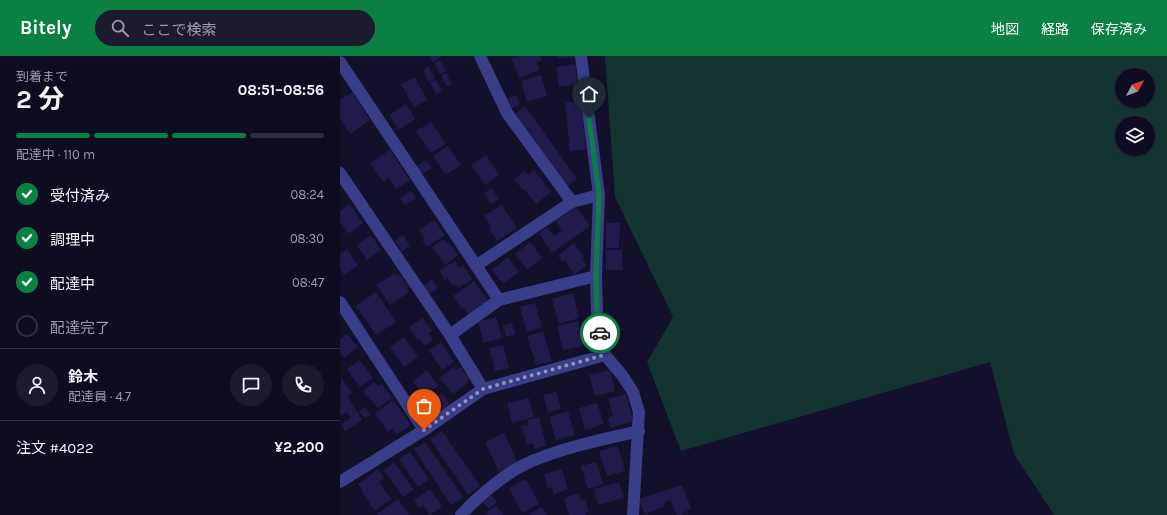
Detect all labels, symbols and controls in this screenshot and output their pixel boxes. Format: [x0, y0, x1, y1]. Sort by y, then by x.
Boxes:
search box [95, 10, 375, 46]
text: Bitely [20, 17, 71, 39]
icon: search [109, 17, 131, 39]
text: ここで検索 [141, 21, 216, 39]
text: 地図 [991, 21, 1019, 38]
text: 経路 [1041, 21, 1069, 38]
text: 保存済み [1091, 21, 1147, 38]
north arrow [1115, 68, 1155, 108]
map controls [1115, 68, 1155, 156]
text: 到着まで [16, 69, 68, 84]
pin [572, 77, 606, 118]
text: 08:51–08:56 [238, 81, 324, 99]
icon: home [578, 83, 600, 105]
text: 2 分 [16, 84, 64, 115]
button: layers [1115, 116, 1155, 156]
text: 配達中 · 110 m [16, 147, 95, 162]
icon: check [16, 183, 38, 205]
text: 受付済み [50, 187, 110, 205]
text: 08:24 [291, 187, 324, 202]
icon: check [16, 227, 38, 249]
text: 調理中 [50, 231, 95, 249]
text: 08:30 [290, 231, 324, 246]
icon: check [16, 271, 38, 293]
text: 配達中 [50, 275, 95, 293]
text: 08:47 [292, 275, 324, 290]
courier [580, 313, 620, 353]
text: 配達完了 [50, 319, 110, 337]
icon: car [589, 322, 611, 344]
button: person [16, 364, 58, 406]
button: chat [230, 364, 272, 406]
button: phone [282, 364, 324, 406]
text: 鈴木 [68, 368, 98, 386]
text: 配達員 · 4.7 [68, 389, 131, 404]
pin [407, 389, 441, 430]
icon: bag [413, 395, 435, 417]
text: ¥2,200 [274, 438, 324, 456]
text: 注文 #4022 [16, 439, 94, 457]

